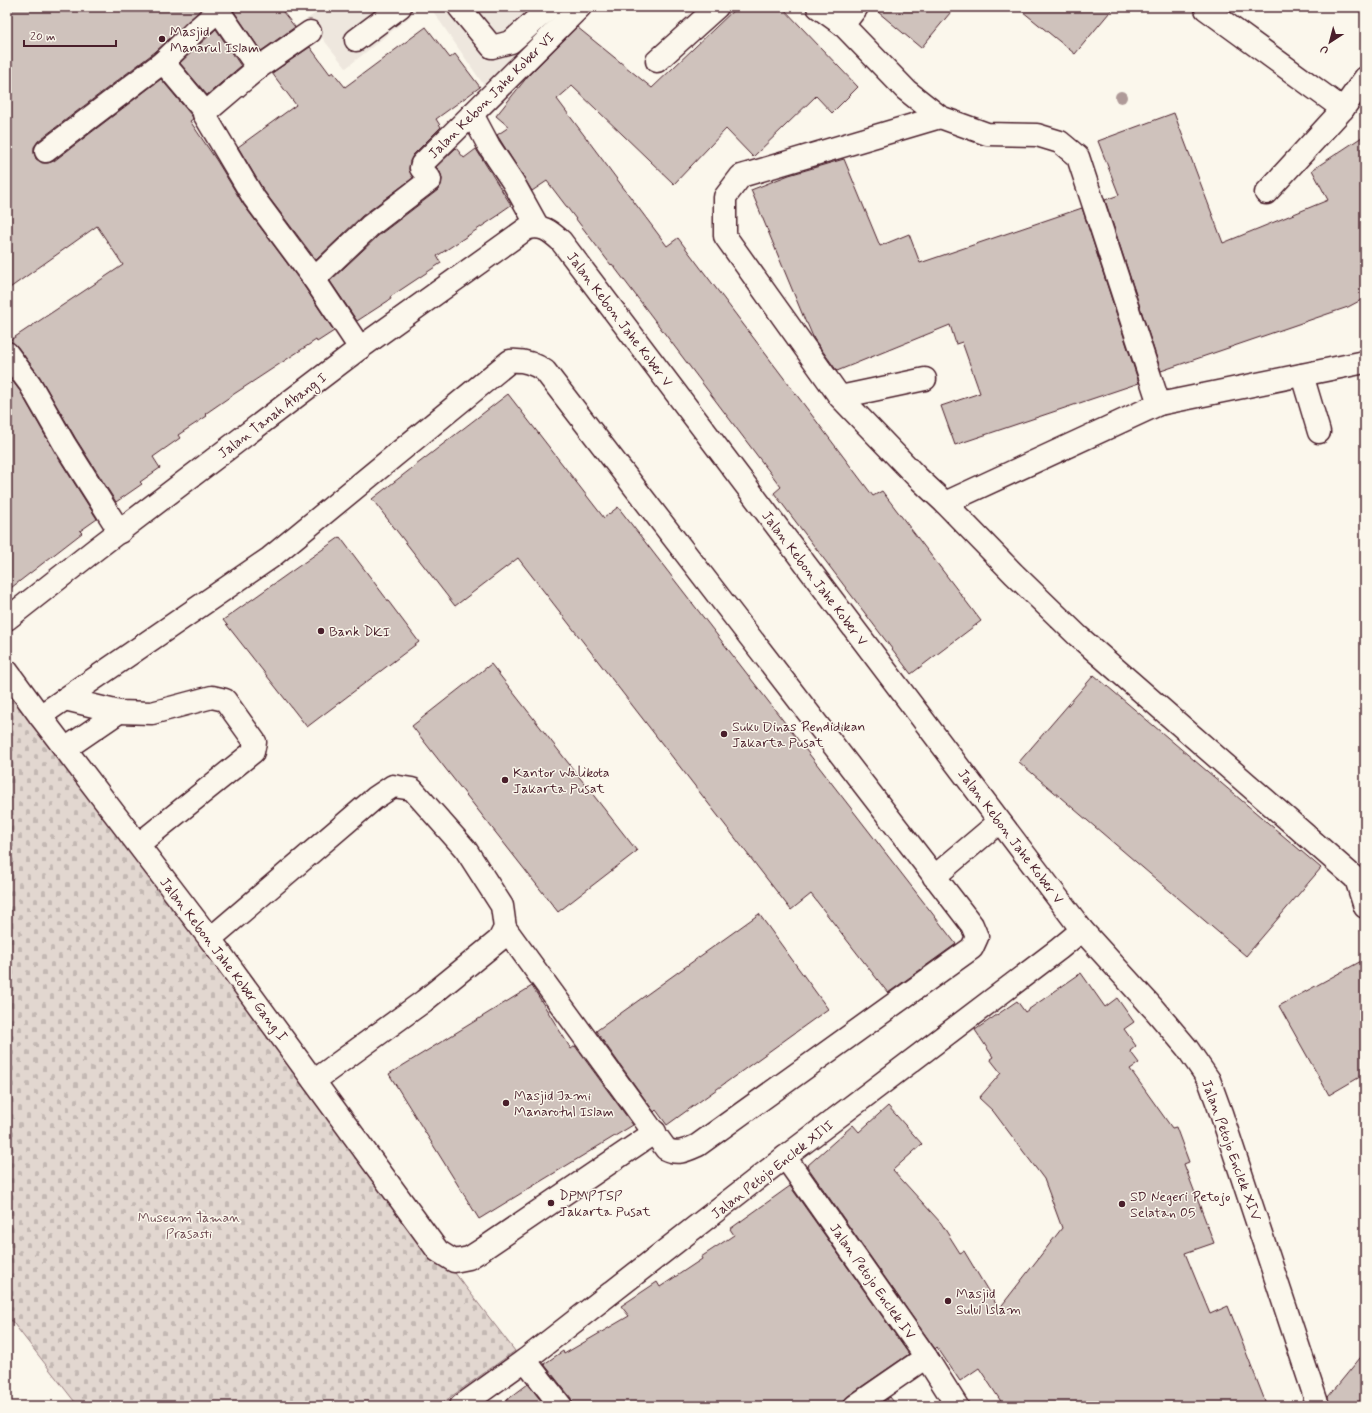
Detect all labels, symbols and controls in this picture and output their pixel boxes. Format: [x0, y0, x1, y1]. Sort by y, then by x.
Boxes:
scale bar [24, 22, 116, 48]
north arrow [1310, 22, 1350, 62]
place label: Masjid Manarul Islam [170, 23, 259, 57]
text: 20 m [30, 29, 56, 45]
street label: Jalan Kebon Jahe Kober VI [425, 29, 559, 163]
marker: Masjid Manarul Islam [157, 34, 167, 44]
text: U [1318, 42, 1332, 57]
street label: Jalan Kebon Jahe Kober V [562, 248, 676, 391]
street label: Jalan Tanah Abang I [215, 369, 331, 463]
street label: Jalan Kebon Jahe Kober V [757, 507, 871, 650]
place label: Bank DKI [329, 623, 390, 641]
marker: Bank DKI [316, 626, 326, 636]
place label: Suku Dinas Pendidikan Jakarta Pusat [732, 718, 865, 752]
marker: Suku Dinas Pendidikan Jakarta Pusat [719, 729, 729, 739]
place label: Kantor Walikota Jakarta Pusat [513, 764, 610, 798]
street label: Jalan Kebon Jahe Kober V [953, 765, 1067, 908]
marker: Kantor Walikota Jakarta Pusat [500, 775, 510, 785]
street label: Jalan Kebon Jahe Kober Gang I [155, 874, 291, 1045]
street label: Jalan Petojo Enclek XIV [1197, 1077, 1265, 1224]
place label: Masjid Jami Manarotul Islam [514, 1087, 614, 1121]
marker: Masjid Jami Manarotul Islam [501, 1098, 511, 1108]
street label: Jalan Petojo Enclek XIII [708, 1116, 837, 1223]
place label: DPMPTSP Jakarta Pusat [559, 1187, 651, 1221]
place label: SD Negeri Petojo Selatan 05 [1130, 1188, 1230, 1222]
marker: DPMPTSP Jakarta Pusat [546, 1198, 556, 1208]
marker: SD Negeri Petojo Selatan 05 [1117, 1199, 1127, 1209]
park label: Museum Taman Prasasti [138, 1209, 240, 1243]
street label: Jalan Petojo Enclek IV [825, 1220, 919, 1343]
place label: Masjid Sulul Islam [956, 1285, 1021, 1319]
marker: Masjid Sulul Islam [943, 1296, 953, 1306]

